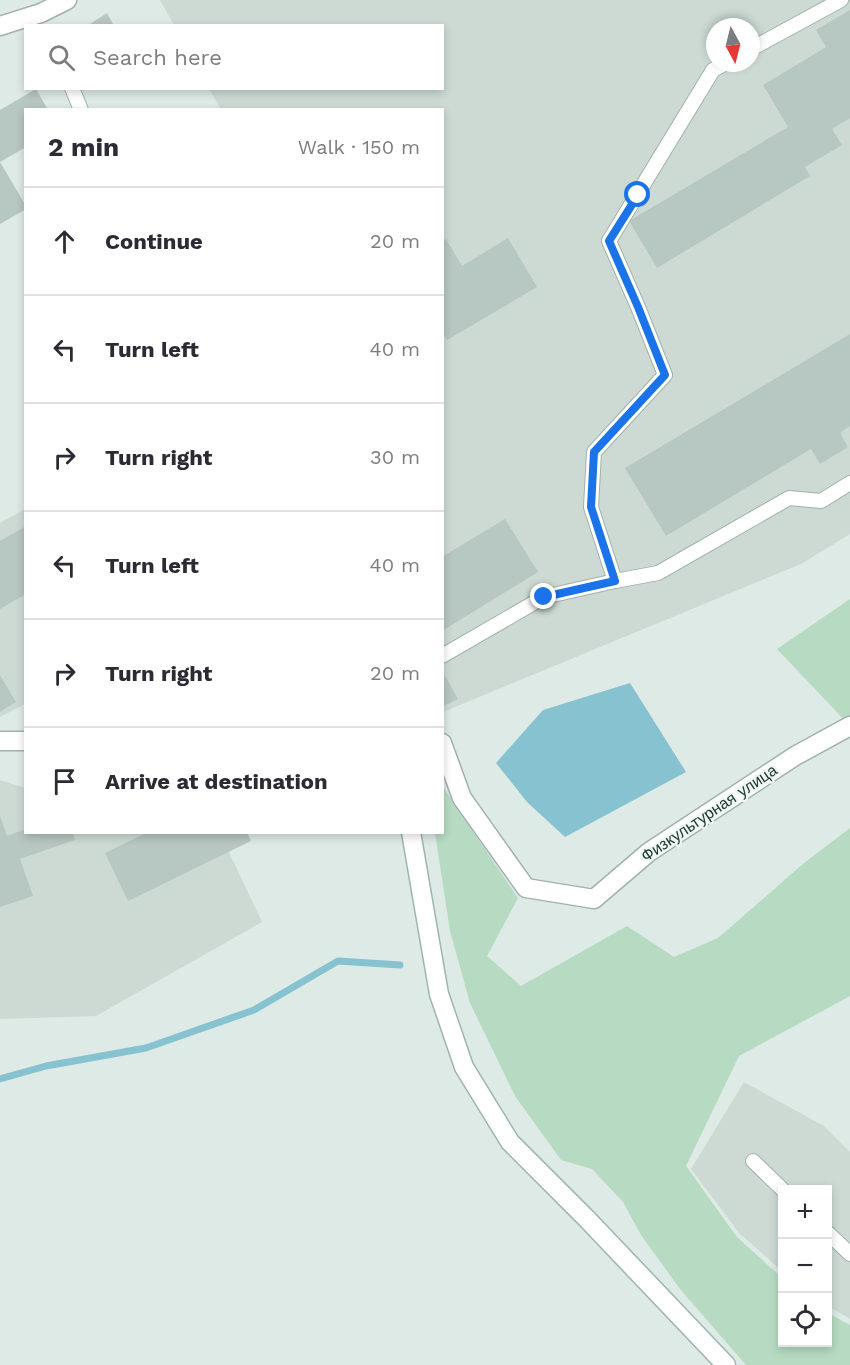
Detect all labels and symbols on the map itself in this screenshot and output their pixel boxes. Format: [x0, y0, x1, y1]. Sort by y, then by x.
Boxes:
north arrow [706, 18, 760, 72]
route start [624, 181, 650, 207]
route end [530, 583, 556, 609]
street label: Физкультурная улица [637, 760, 781, 866]

